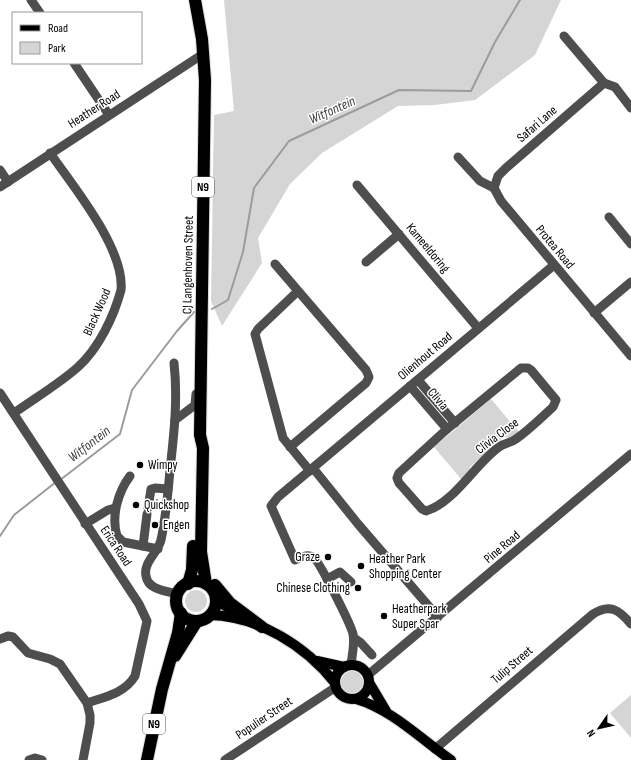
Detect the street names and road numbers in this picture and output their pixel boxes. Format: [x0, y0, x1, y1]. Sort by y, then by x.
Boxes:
street label: Heather Road [65, 86, 123, 132]
street label: Safari Lane [514, 102, 560, 146]
road number: N9 [192, 177, 214, 197]
street label: CJ Langenhoven Street [179, 216, 197, 314]
street label: Kameeldoring [403, 220, 453, 276]
street label: Protea Road [532, 222, 578, 272]
street label: Black Wood [80, 286, 114, 338]
street label: Olienhout Road [394, 329, 456, 383]
street label: Clivia [424, 385, 452, 413]
street label: Clivia Close [472, 415, 522, 457]
street label: Erica Road [97, 523, 135, 569]
street label: Pine Road [481, 527, 523, 567]
street label: Tulip Street [488, 643, 536, 687]
street label: Populier Street [232, 693, 296, 743]
road number: N9 [143, 714, 165, 734]

